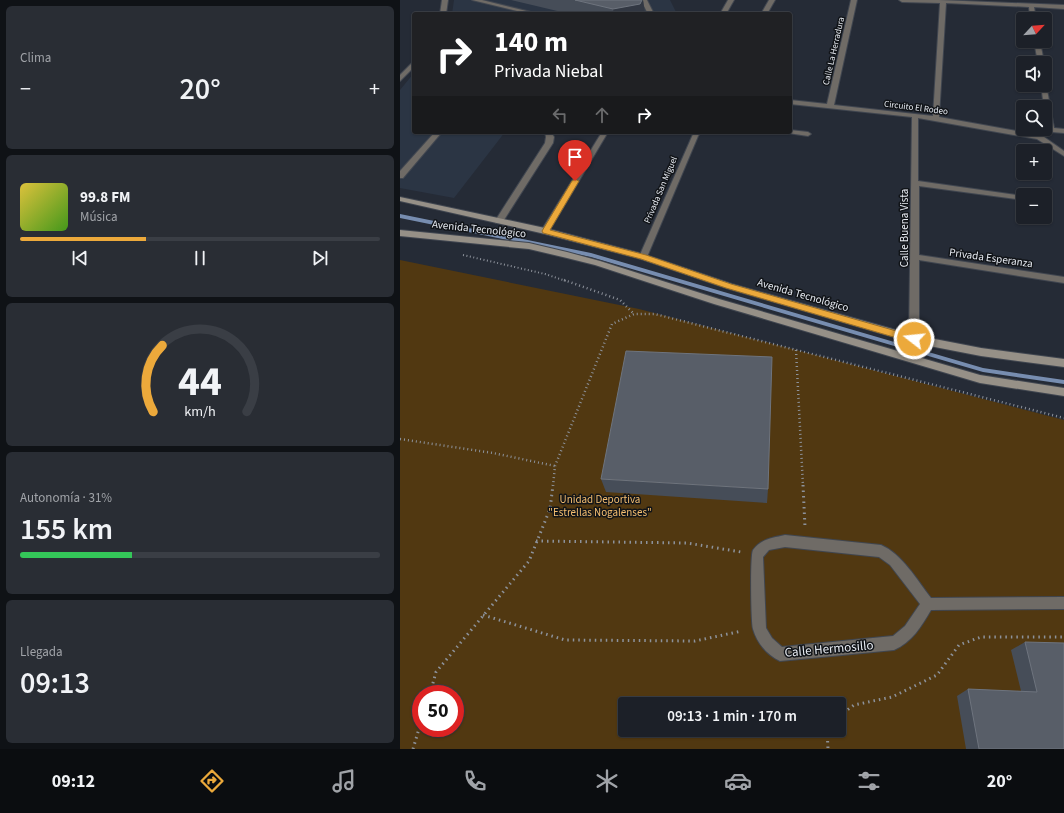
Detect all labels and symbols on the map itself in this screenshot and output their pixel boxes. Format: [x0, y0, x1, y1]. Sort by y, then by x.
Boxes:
north arrow [1016, 12, 1052, 48]
street label: Calle La Herradura [820, 16, 848, 86]
street label: Circuito El Rodeo [883, 98, 949, 118]
pin [558, 140, 592, 181]
street label: Privada San Miguel [641, 155, 681, 225]
street label: Calle Buena Vista [897, 189, 912, 267]
street label: Avenida Tecnológico [431, 217, 527, 241]
street label: Privada Esperanza [948, 245, 1034, 271]
street label: Avenida Tecnológico [756, 275, 850, 315]
position arrow [893, 318, 935, 360]
park label: Unidad Deportiva "Estrellas Nogalenses" [548, 492, 652, 520]
street label: Calle Hermosillo [784, 636, 874, 662]
speed limit sign: 50 [412, 685, 464, 737]

